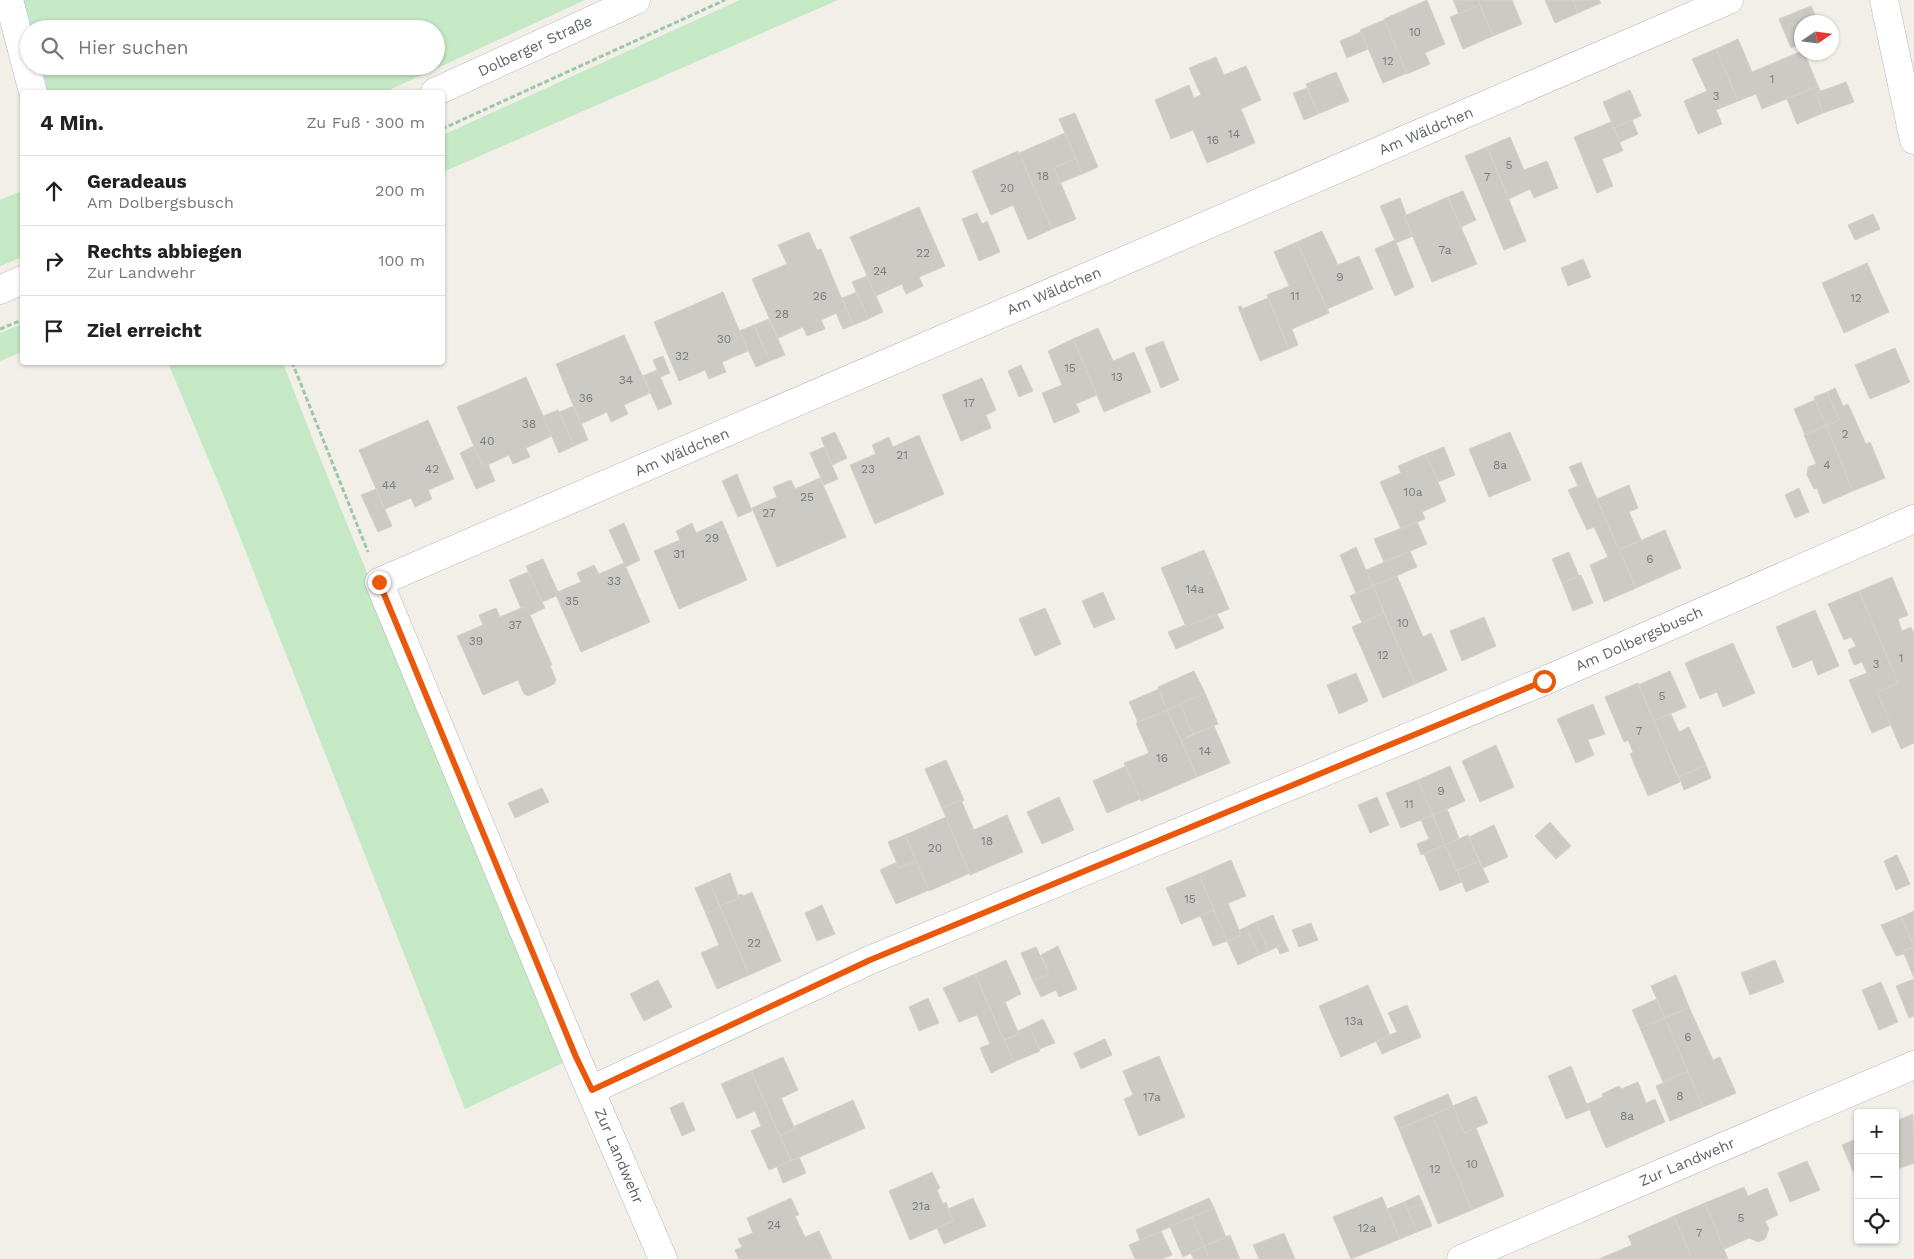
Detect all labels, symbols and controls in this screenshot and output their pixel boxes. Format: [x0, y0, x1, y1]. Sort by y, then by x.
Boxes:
street label: Dolberger Straße [475, 12, 595, 80]
north arrow [1794, 15, 1839, 60]
search box [20, 20, 445, 75]
house number: 10 [1409, 25, 1421, 39]
icon: search [38, 34, 66, 62]
text: Hier suchen [78, 36, 189, 59]
house number: 12 [1382, 54, 1394, 68]
house number: 1 [1770, 72, 1774, 86]
house number: 3 [1713, 89, 1720, 103]
street label: Am Wäldchen [1376, 103, 1476, 159]
text: 4 Min. [40, 110, 104, 135]
text: Zu Fuß · 300 m [307, 113, 425, 132]
house number: 14 [1228, 127, 1240, 141]
house number: 16 [1207, 133, 1219, 147]
house number: 5 [1506, 158, 1513, 172]
house number: 18 [1037, 169, 1049, 183]
text: Geradeaus [87, 170, 187, 193]
house number: 7 [1484, 170, 1491, 184]
icon: ahead [40, 177, 68, 205]
text: 200 m [375, 181, 425, 200]
house number: 20 [1000, 181, 1014, 195]
text: Am Dolbergsbusch [87, 193, 234, 212]
text: Rechts abbiegen [87, 240, 242, 263]
house number: 7a [1438, 243, 1452, 257]
house number: 22 [916, 246, 930, 260]
icon: right [40, 247, 68, 275]
text: 100 m [378, 251, 425, 270]
text: Zur Landwehr [87, 263, 196, 282]
street label: Am Wäldchen [1004, 263, 1104, 319]
house number: 24 [873, 264, 887, 278]
house number: 9 [1336, 270, 1344, 284]
house number: 26 [813, 289, 827, 303]
house number: 11 [1290, 289, 1300, 303]
house number: 12 [1850, 291, 1862, 305]
house number: 28 [775, 307, 789, 321]
icon: arrive [40, 317, 68, 345]
text: Ziel erreicht [87, 319, 202, 342]
house number: 30 [717, 332, 731, 346]
house number: 32 [675, 349, 689, 363]
house number: 15 [1064, 361, 1076, 375]
house number: 13 [1111, 370, 1123, 384]
house number: 34 [619, 373, 633, 387]
house number: 36 [579, 391, 593, 405]
house number: 17 [963, 396, 975, 410]
house number: 38 [522, 417, 536, 431]
street label: Am Wäldchen [632, 424, 732, 480]
house number: 2 [1842, 427, 1849, 441]
house number: 40 [480, 434, 494, 448]
house number: 21 [896, 448, 908, 462]
house number: 8a [1493, 458, 1507, 472]
house number: 4 [1823, 458, 1831, 472]
house number: 42 [425, 462, 439, 476]
house number: 23 [861, 462, 875, 476]
house number: 44 [382, 478, 396, 492]
house number: 10a [1404, 485, 1423, 499]
house number: 25 [800, 490, 814, 504]
house number: 27 [762, 506, 776, 520]
house number: 29 [705, 531, 719, 545]
house number: 31 [673, 547, 685, 561]
house number: 6 [1646, 552, 1654, 566]
route end [368, 571, 391, 594]
house number: 33 [607, 574, 621, 588]
house number: 14a [1186, 582, 1205, 596]
house number: 35 [565, 594, 579, 608]
street label: Am Dolbergsbusch [1572, 603, 1706, 675]
house number: 10 [1397, 616, 1409, 630]
house number: 37 [508, 618, 522, 632]
house number: 39 [469, 634, 483, 648]
house number: 12 [1377, 648, 1389, 662]
house number: 1 [1899, 651, 1903, 665]
house number: 3 [1873, 657, 1880, 671]
route start [1533, 670, 1556, 693]
house number: 5 [1659, 689, 1666, 703]
house number: 7 [1636, 724, 1643, 738]
house number: 14 [1199, 744, 1211, 758]
house number: 16 [1156, 751, 1168, 765]
house number: 9 [1437, 784, 1445, 798]
house number: 11 [1404, 797, 1414, 811]
house number: 18 [981, 834, 993, 848]
house number: 20 [928, 841, 942, 855]
house number: 15 [1184, 892, 1196, 906]
house number: 22 [747, 936, 761, 950]
house number: 13a [1345, 1014, 1363, 1028]
house number: 6 [1684, 1030, 1692, 1044]
house number: 8 [1676, 1089, 1684, 1103]
house number: 17a [1143, 1090, 1161, 1104]
street label: Zur Landwehr [591, 1106, 647, 1206]
house number: 8a [1620, 1109, 1634, 1123]
map controls [1854, 1109, 1899, 1244]
button: + [1854, 1109, 1899, 1154]
street label: Zur Landwehr [1637, 1134, 1737, 1190]
button: − [1854, 1154, 1899, 1199]
house number: 10 [1466, 1157, 1478, 1171]
house number: 12 [1429, 1162, 1441, 1176]
house number: 21a [912, 1199, 930, 1213]
button: locate [1854, 1199, 1899, 1244]
house number: 5 [1738, 1211, 1745, 1225]
house number: 24 [767, 1218, 781, 1232]
house number: 12a [1358, 1221, 1376, 1235]
house number: 7 [1696, 1226, 1703, 1240]

